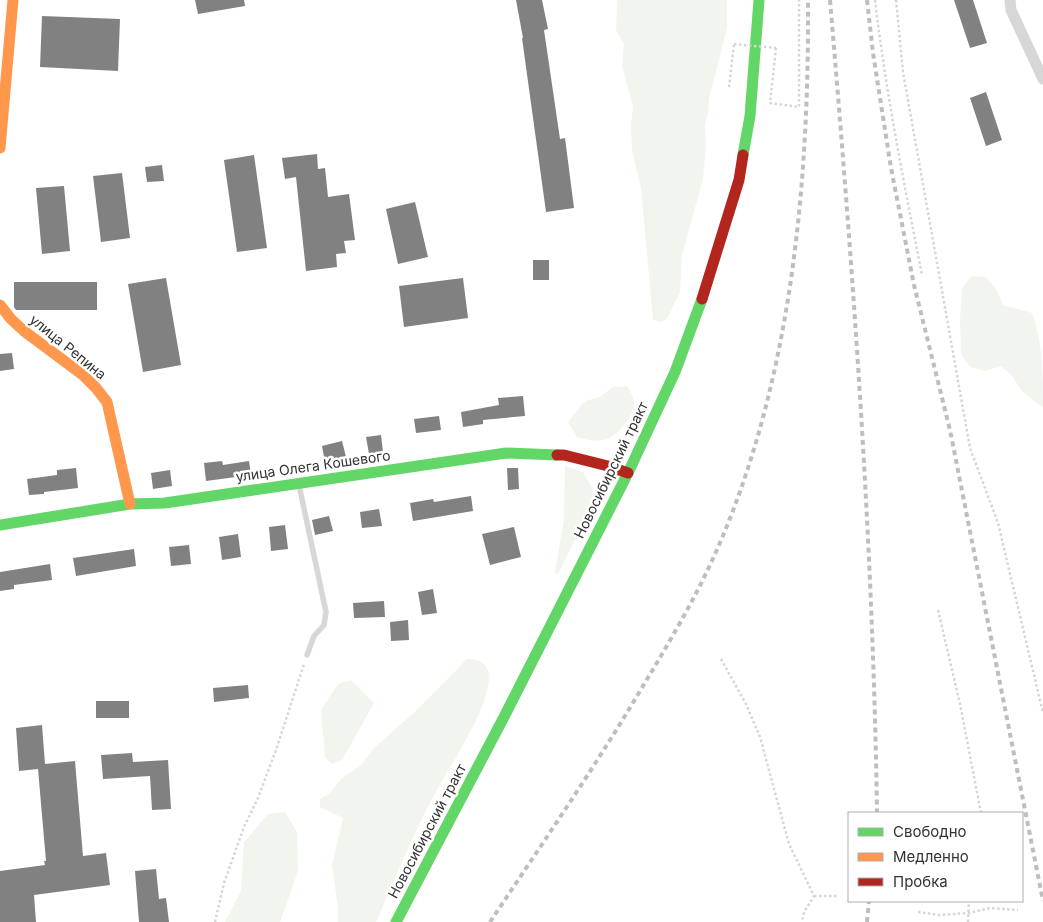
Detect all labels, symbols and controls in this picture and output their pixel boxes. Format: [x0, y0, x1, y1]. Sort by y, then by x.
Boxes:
street label: улица Репина [27, 311, 110, 383]
street label: Новосибирский тракт [570, 398, 651, 541]
street label: улица Олега Кошевого [234, 446, 391, 485]
street label: Новосибирский тракт [384, 760, 470, 901]
legend [848, 812, 1023, 902]
text: Свободно [893, 822, 967, 841]
text: Медленно [893, 847, 969, 866]
text: Пробка [893, 872, 948, 891]

